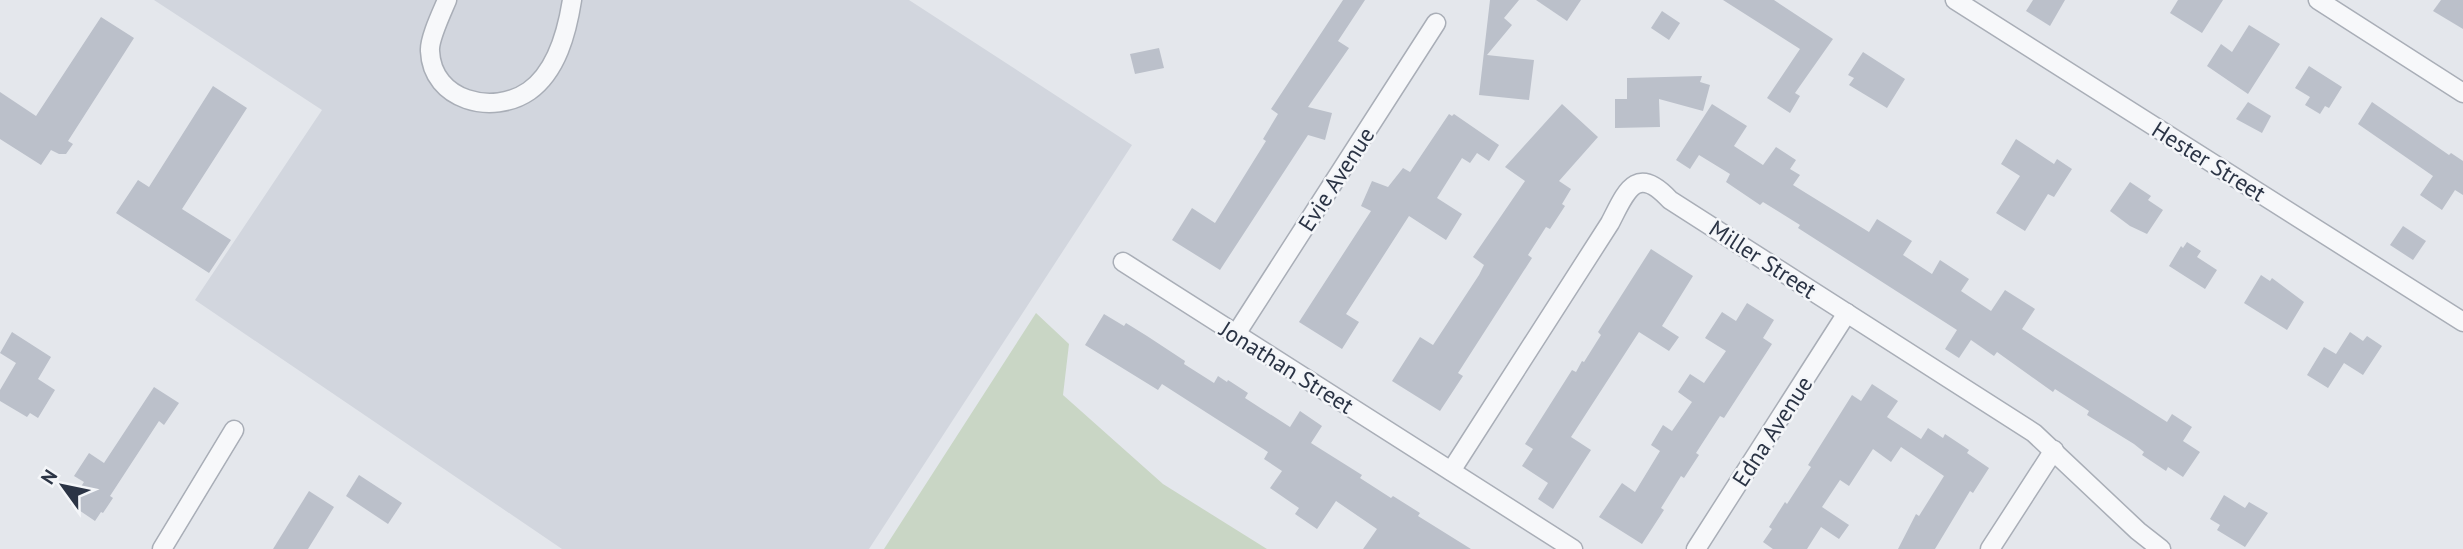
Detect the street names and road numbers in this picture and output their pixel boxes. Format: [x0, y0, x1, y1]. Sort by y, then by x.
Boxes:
street label: Hester Street [2147, 115, 2271, 208]
street label: Evie Avenue [1292, 121, 1380, 237]
street label: Miller Street [1704, 214, 1822, 305]
street label: Jonathan Street [1214, 314, 1359, 420]
street label: Edna Avenue [1726, 370, 1818, 492]

